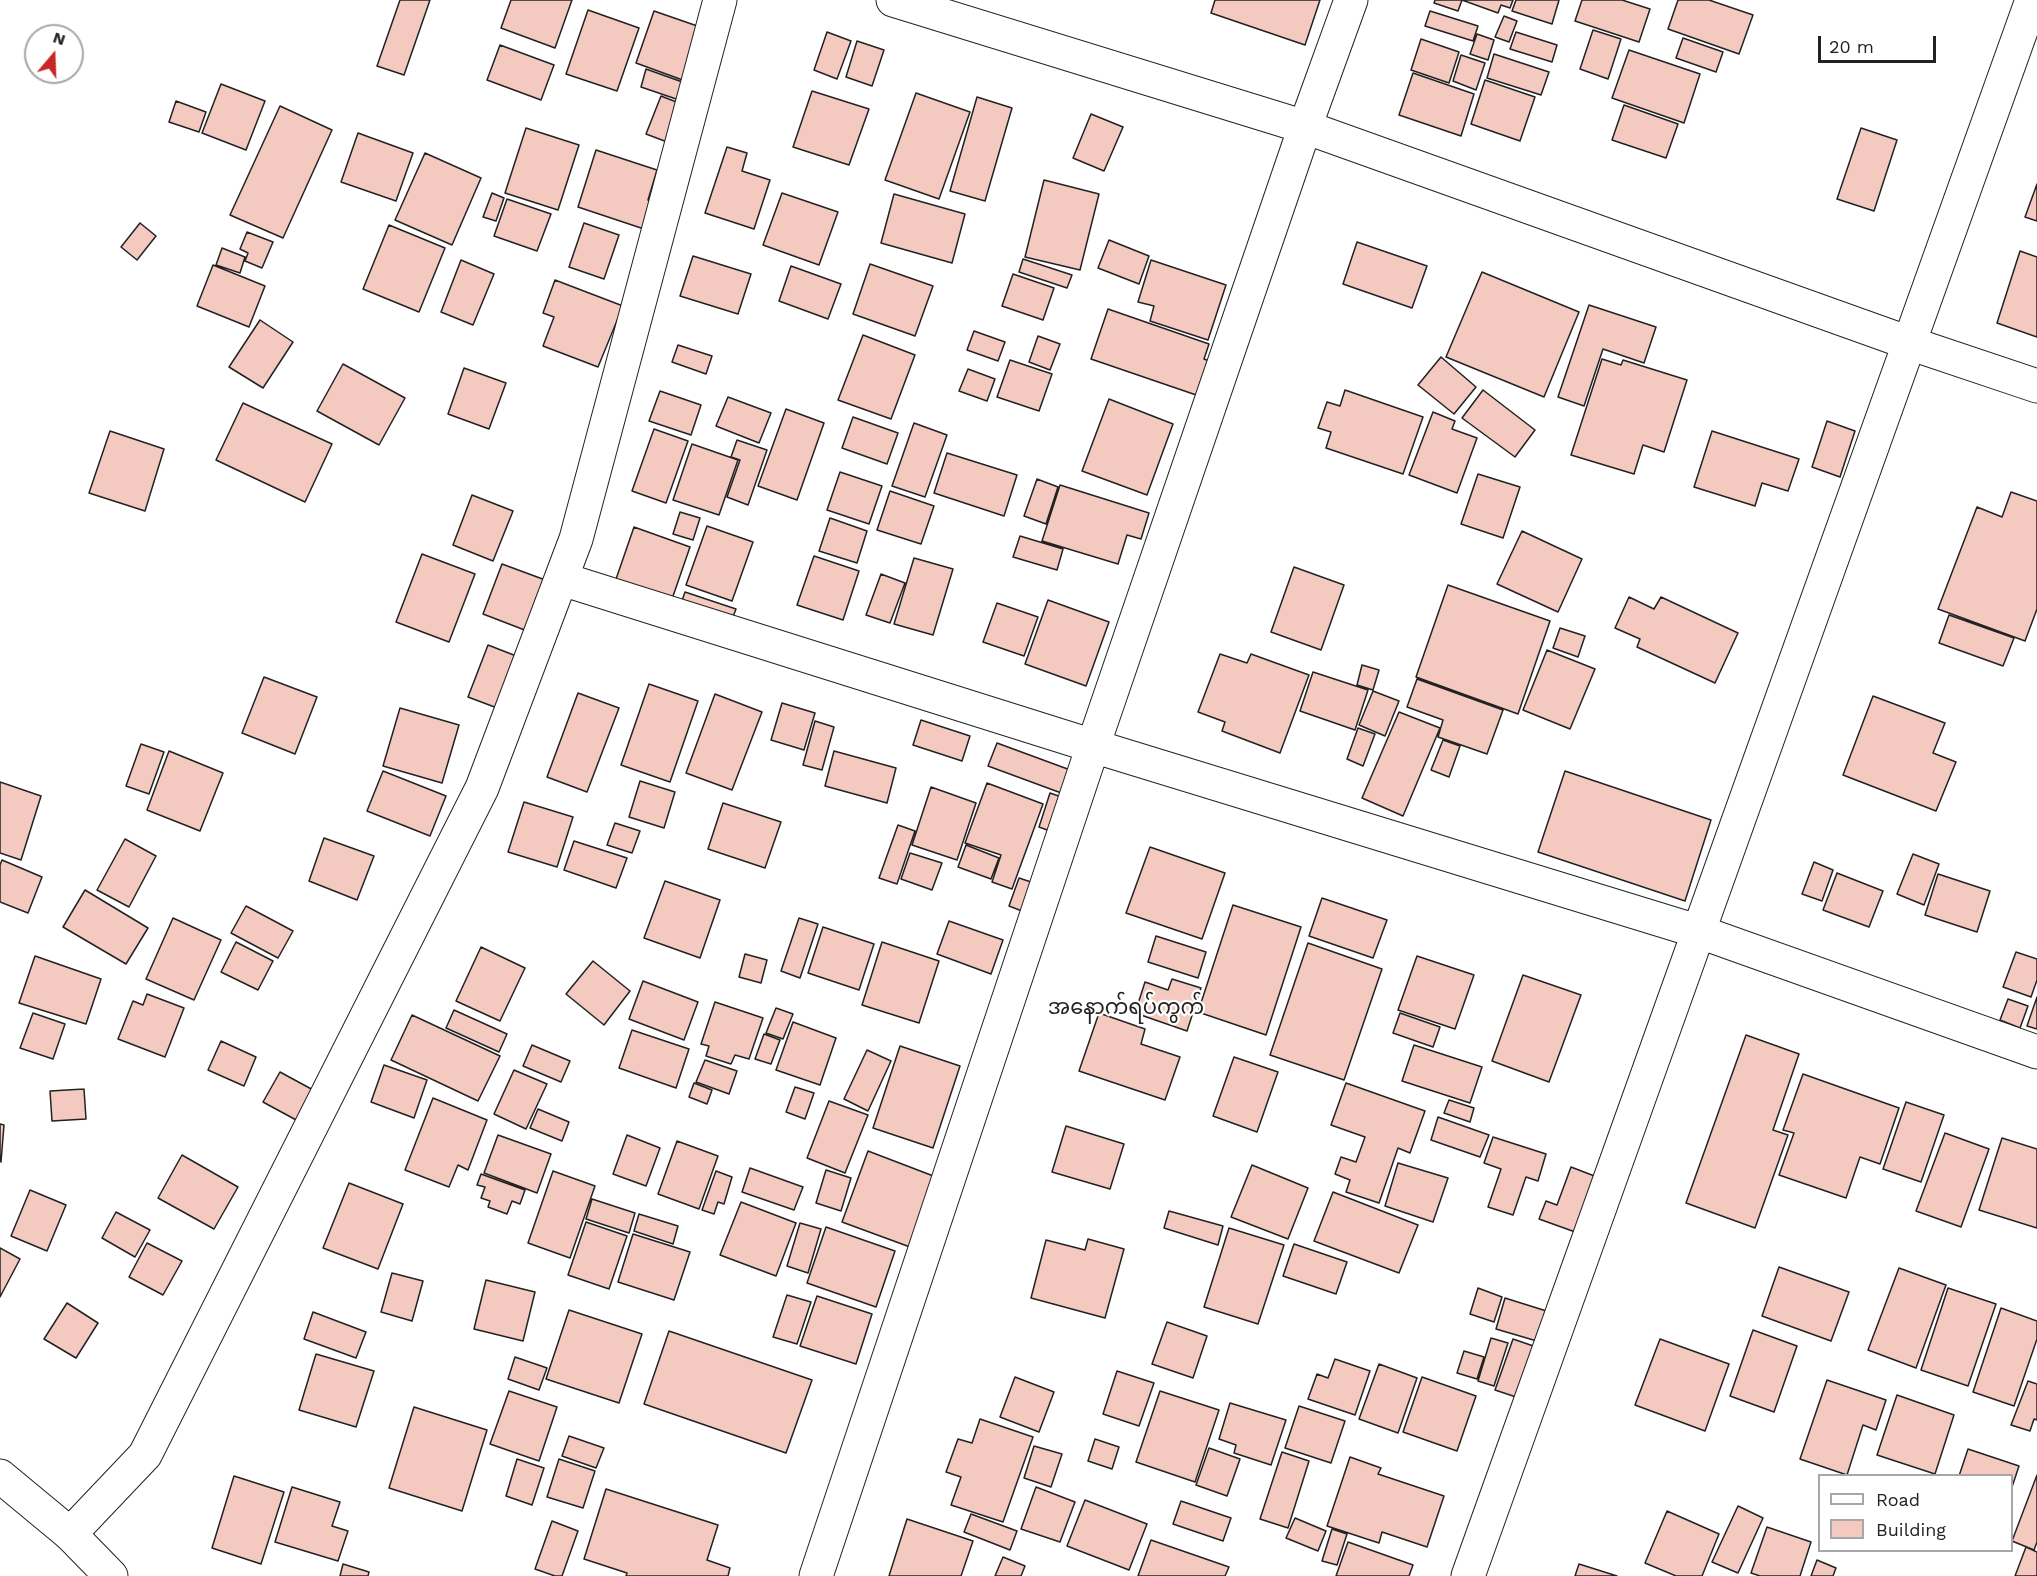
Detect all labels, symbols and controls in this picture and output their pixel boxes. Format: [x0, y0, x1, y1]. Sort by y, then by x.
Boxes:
north arrow [24, 24, 84, 84]
scale bar [1821, 24, 1940, 62]
text: N [51, 27, 68, 49]
text: 20 m [1829, 36, 1874, 57]
district label: အနောက်ရပ်ကွက် [1048, 995, 1204, 1021]
legend [1818, 1474, 2013, 1552]
text: Road [1876, 1489, 1920, 1510]
text: Building [1876, 1519, 1946, 1540]

